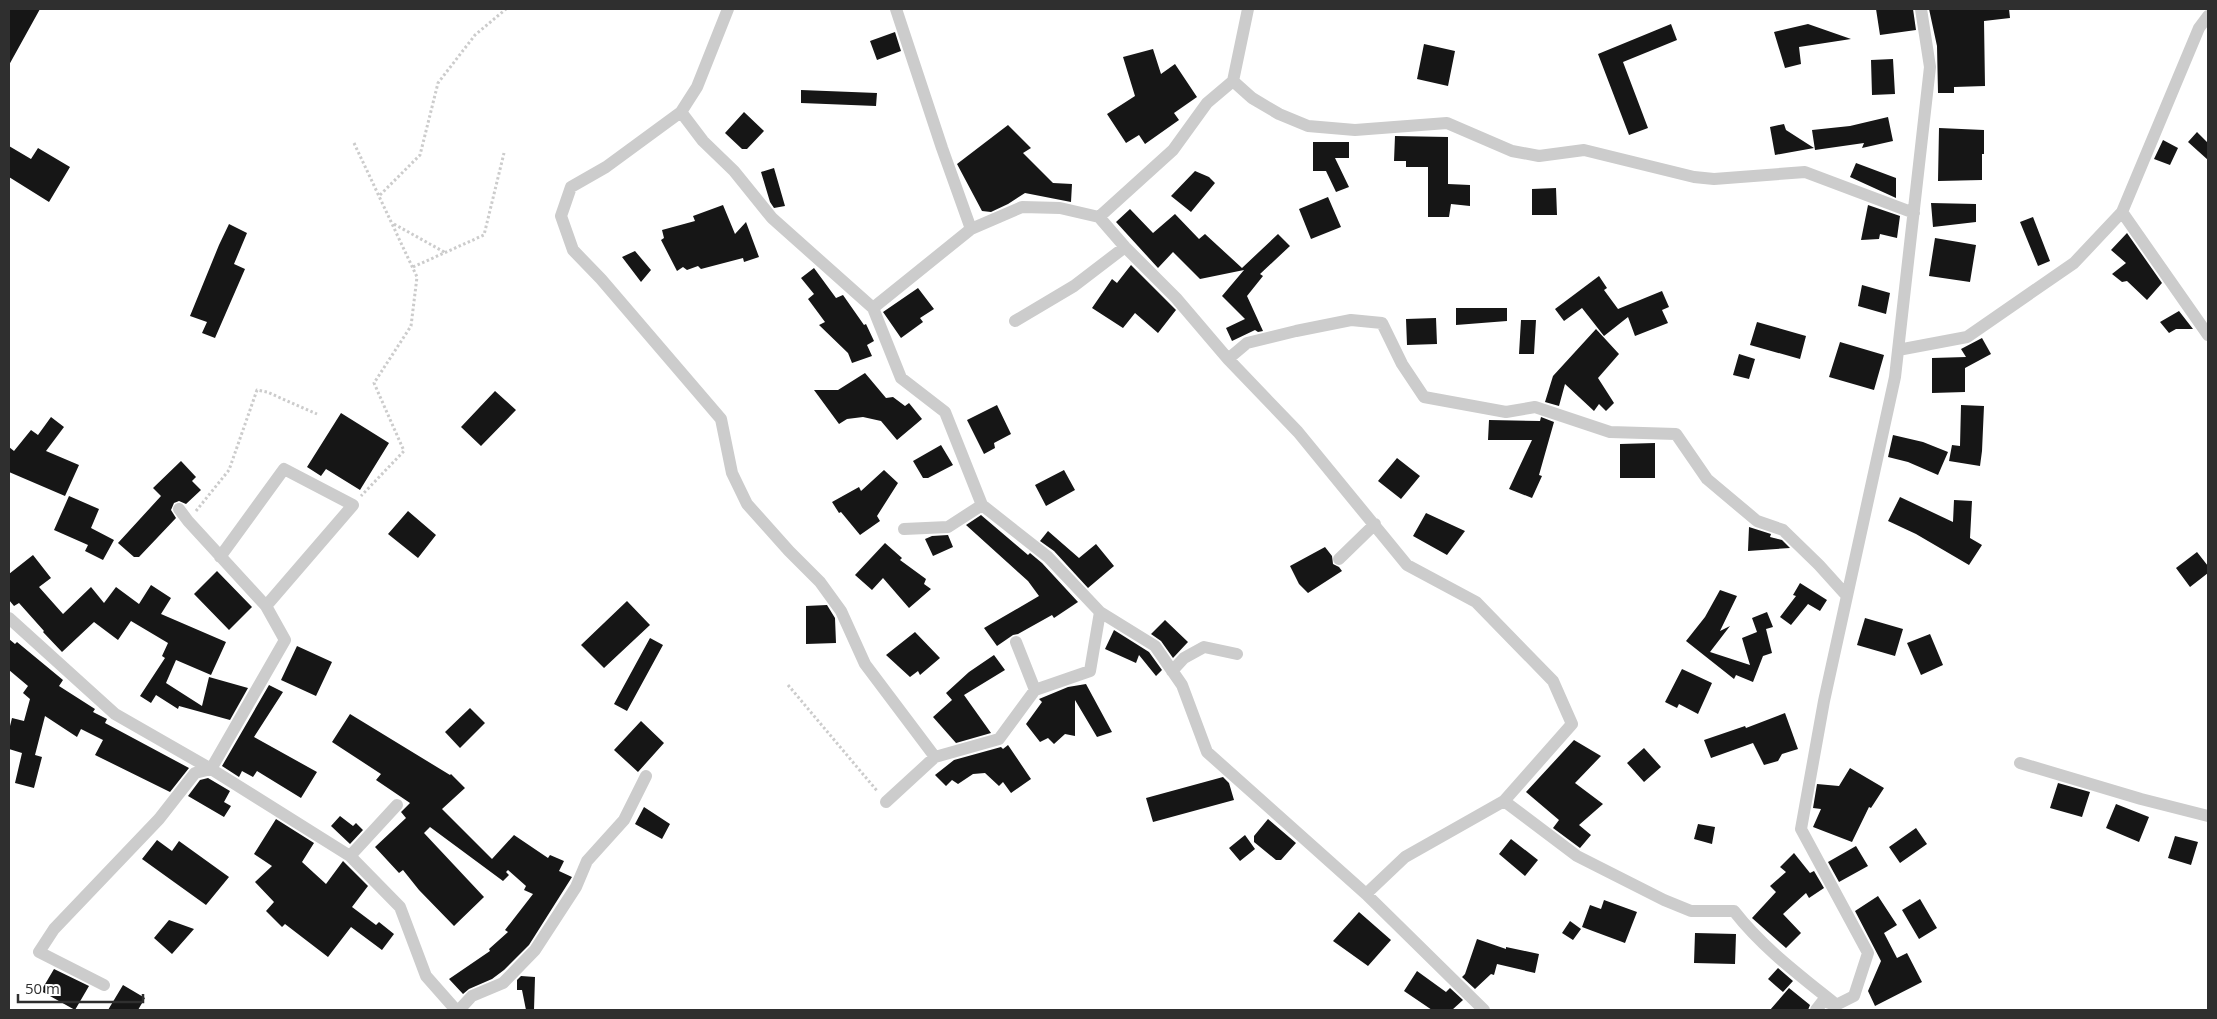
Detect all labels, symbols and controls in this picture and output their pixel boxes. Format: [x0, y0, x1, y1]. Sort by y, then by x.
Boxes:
scale bar [18, 972, 142, 1004]
text: 50 m [25, 978, 60, 998]

